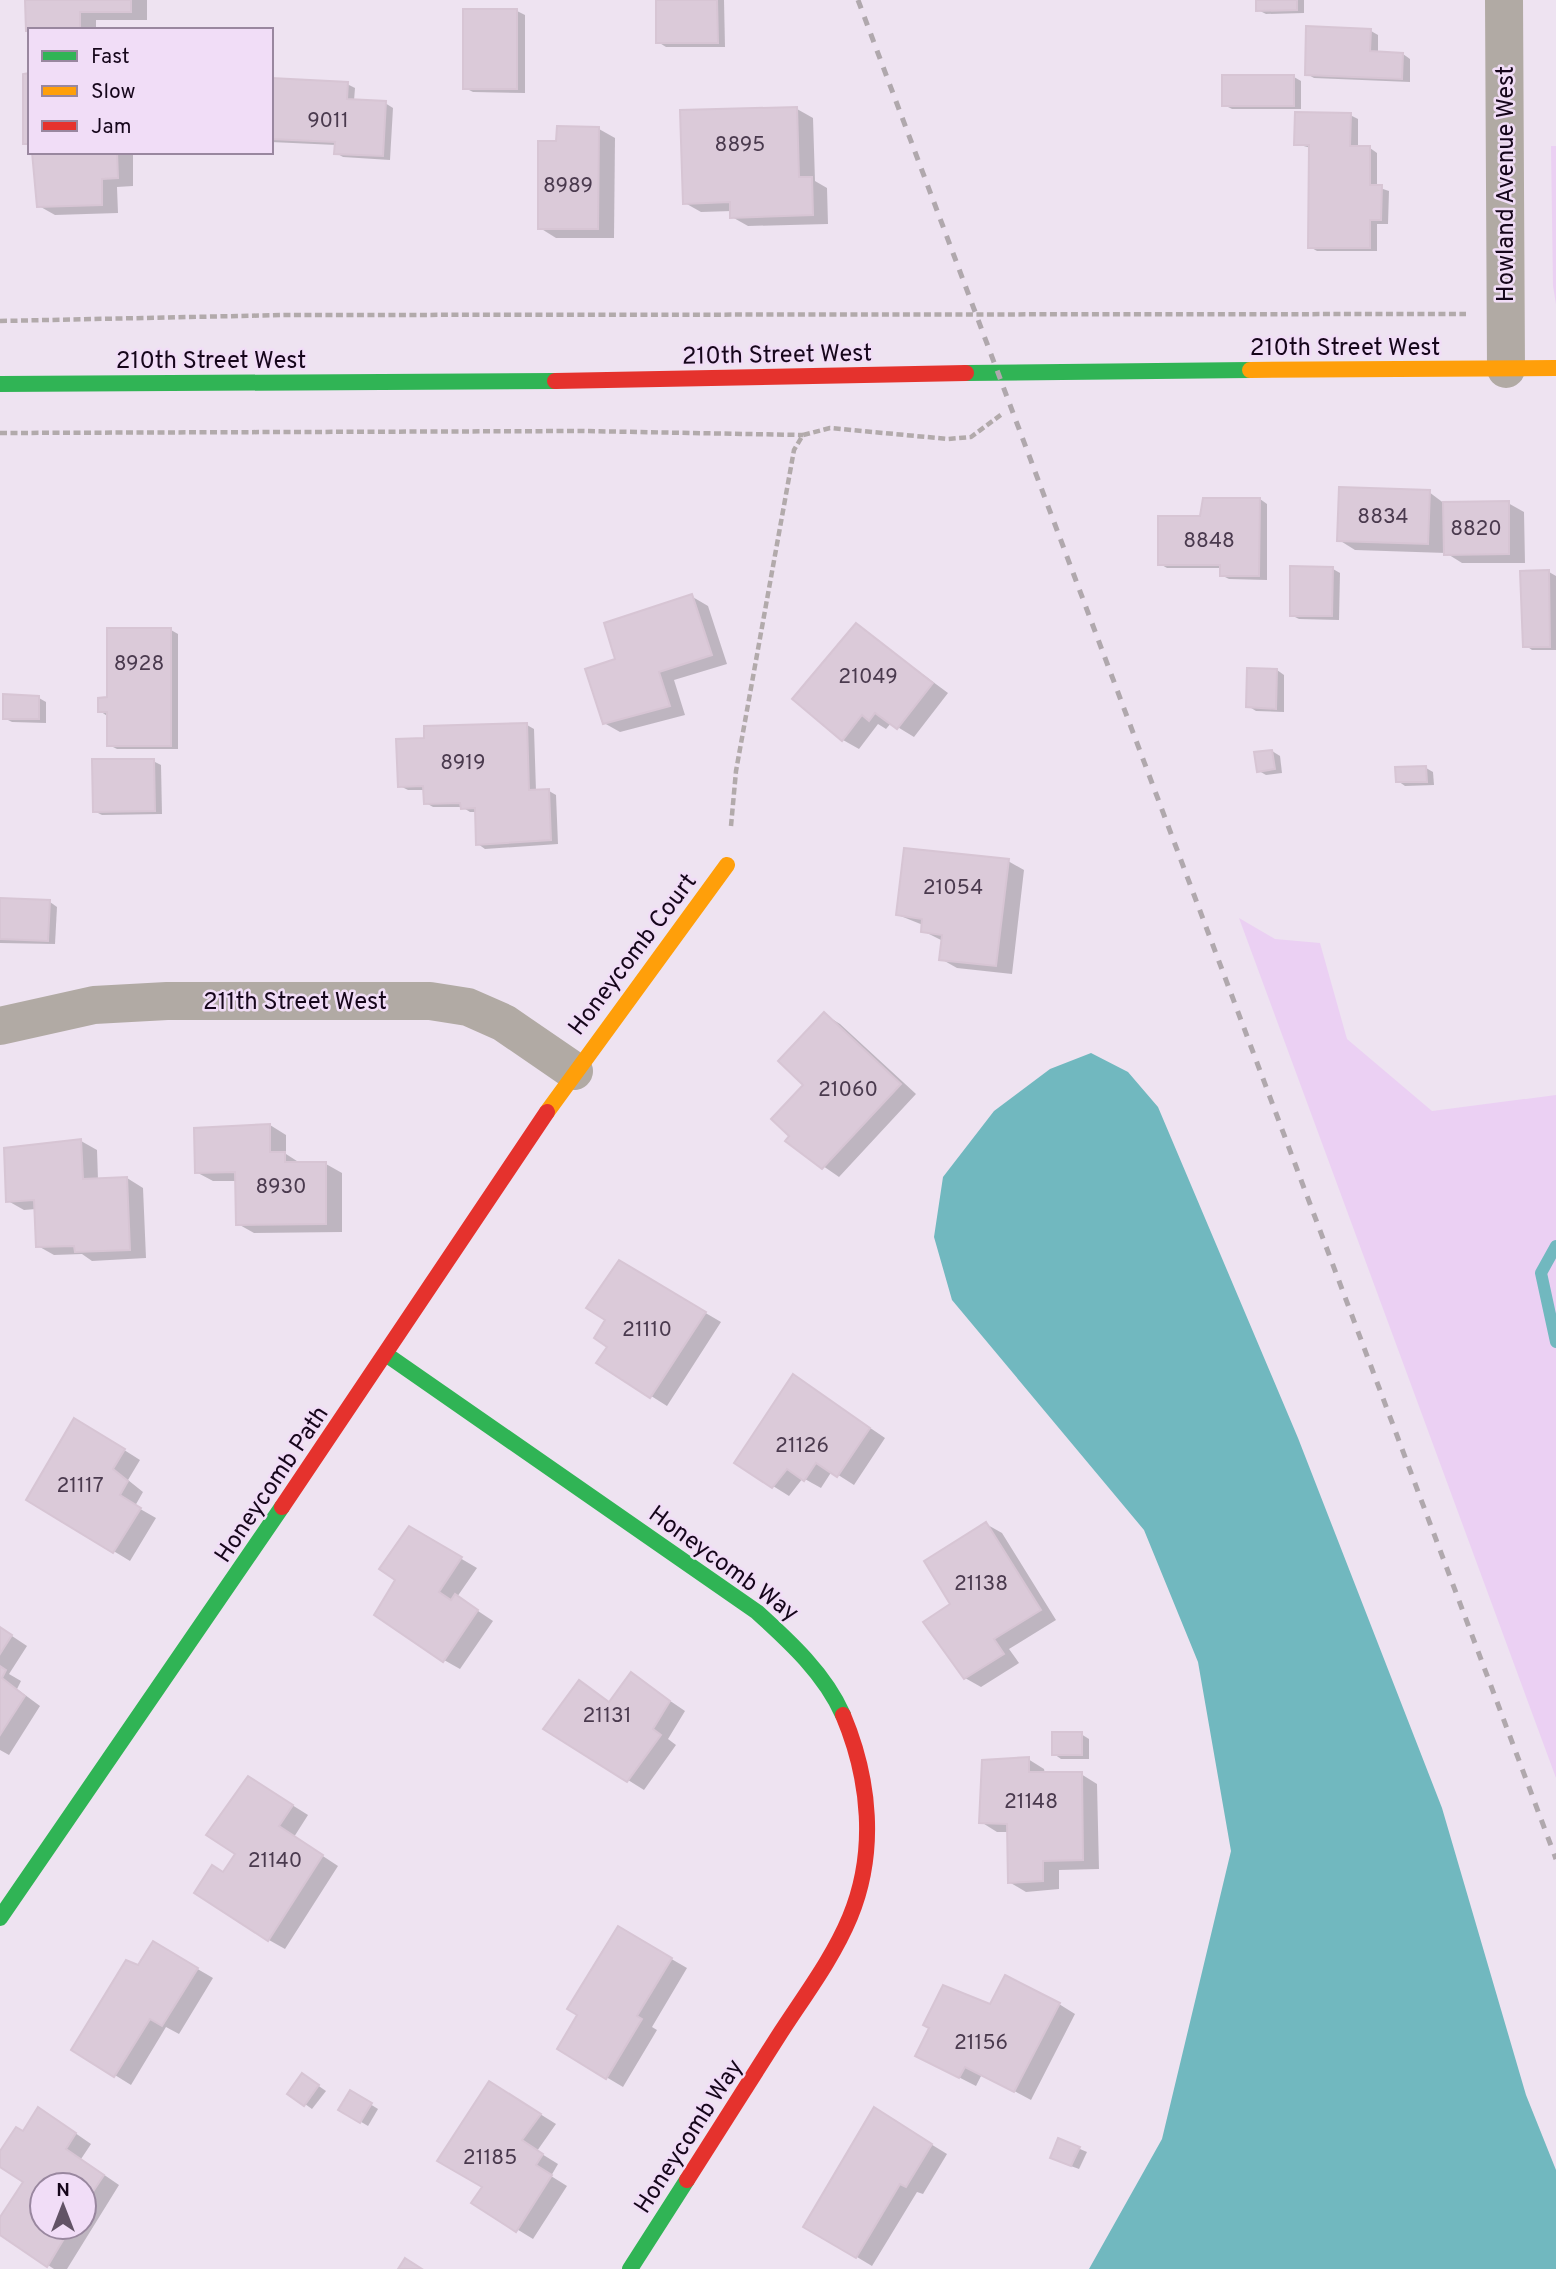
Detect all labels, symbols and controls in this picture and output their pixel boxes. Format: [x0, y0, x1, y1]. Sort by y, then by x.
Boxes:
legend [28, 28, 273, 154]
text: Fast [91, 44, 130, 71]
street label: Howland Avenue West [1492, 66, 1522, 302]
text: Slow [91, 79, 136, 106]
house number: 9011 [307, 108, 349, 135]
text: Jam [91, 114, 132, 141]
house number: 8895 [715, 132, 765, 159]
house number: 8989 [543, 173, 593, 200]
street label: 210th Street West [1250, 334, 1440, 364]
street label: 210th Street West [682, 339, 873, 373]
street label: 210th Street West [116, 347, 306, 377]
house number: 8834 [1357, 504, 1409, 531]
house number: 8820 [1450, 516, 1502, 543]
house number: 8848 [1183, 528, 1235, 555]
house number: 8928 [114, 651, 164, 678]
house number: 21049 [838, 664, 898, 691]
house number: 8919 [440, 750, 486, 777]
street label: Honeycomb Court [563, 868, 704, 1042]
house number: 21054 [923, 875, 983, 902]
street label: 211th Street West [203, 988, 387, 1018]
house number: 21060 [818, 1077, 878, 1104]
house number: 8930 [256, 1174, 306, 1201]
house number: 21110 [622, 1317, 672, 1344]
street label: Honeycomb Path [209, 1401, 336, 1569]
house number: 21126 [775, 1433, 829, 1460]
house number: 21117 [56, 1473, 104, 1500]
street label: Honeycomb Way [642, 1500, 804, 1629]
house number: 21138 [954, 1571, 1008, 1598]
house number: 21131 [583, 1703, 631, 1730]
house number: 21148 [1004, 1789, 1058, 1816]
house number: 21140 [248, 1848, 302, 1875]
house number: 21156 [954, 2030, 1008, 2057]
street label: Honeycomb Way [629, 2054, 751, 2220]
house number: 21185 [463, 2145, 517, 2172]
north arrow [28, 2171, 98, 2241]
text: N [56, 2179, 70, 2203]

